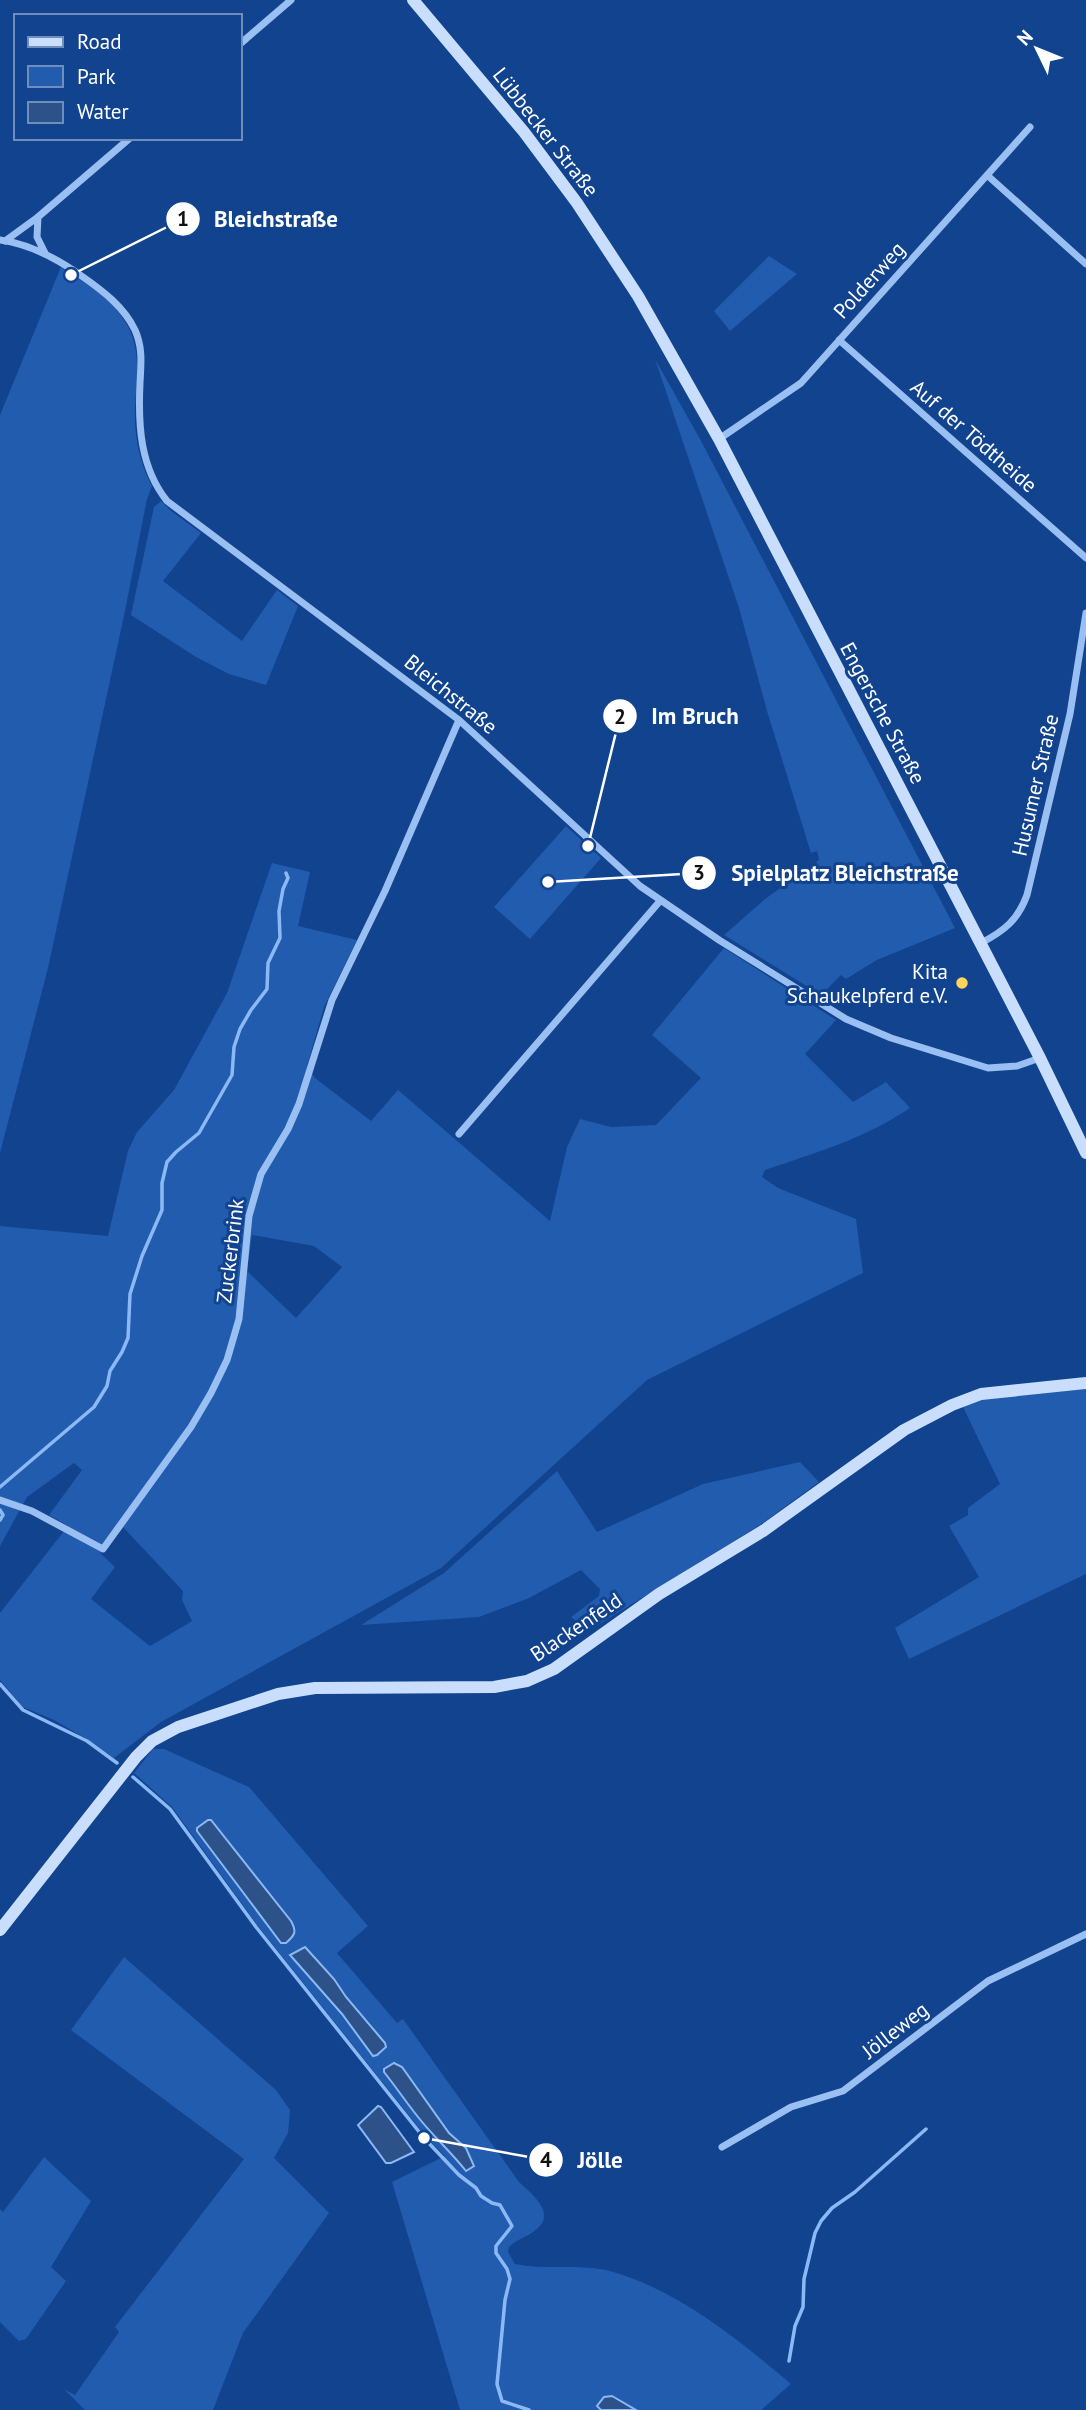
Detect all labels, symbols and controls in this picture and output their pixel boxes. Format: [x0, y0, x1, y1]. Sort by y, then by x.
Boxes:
legend [14, 14, 242, 140]
north arrow [1002, 14, 1072, 84]
text: N [1012, 25, 1038, 50]
text: Road [77, 28, 121, 55]
street label: Lübbecker Straße [487, 62, 605, 202]
text: Park [77, 63, 116, 90]
text: Water [77, 98, 129, 125]
callout: Bleichstraße [165, 197, 352, 241]
text: Bleichstraße [214, 204, 338, 233]
text: 1 [177, 205, 189, 232]
street label: Polderweg [827, 236, 911, 324]
street label: Auf der Tödtheide [905, 374, 1043, 498]
street label: Engersche Straße [834, 637, 932, 789]
street label: Bleichstraße [399, 648, 503, 740]
callout: Im Bruch [602, 694, 753, 738]
text: Im Bruch [651, 701, 739, 730]
text: 2 [614, 703, 626, 730]
street label: Husumer Straße [1006, 711, 1064, 859]
callout: Spielplatz Bleichstraße [682, 851, 973, 895]
text: Spielplatz Bleichstraße [731, 858, 959, 887]
text: 3 [693, 859, 705, 886]
place label: Kita Schaukelpferd e.V. [787, 958, 948, 1009]
marker: Kita Schaukelpferd e.V. [954, 975, 970, 991]
street label: Zuckerbrink [210, 1197, 250, 1305]
street label: Blackenfeld [525, 1587, 627, 1667]
street label: Jölleweg [856, 1996, 934, 2065]
callout: Jölle [528, 2138, 636, 2182]
text: Jölle [576, 2145, 623, 2174]
text: 4 [540, 2146, 552, 2173]

